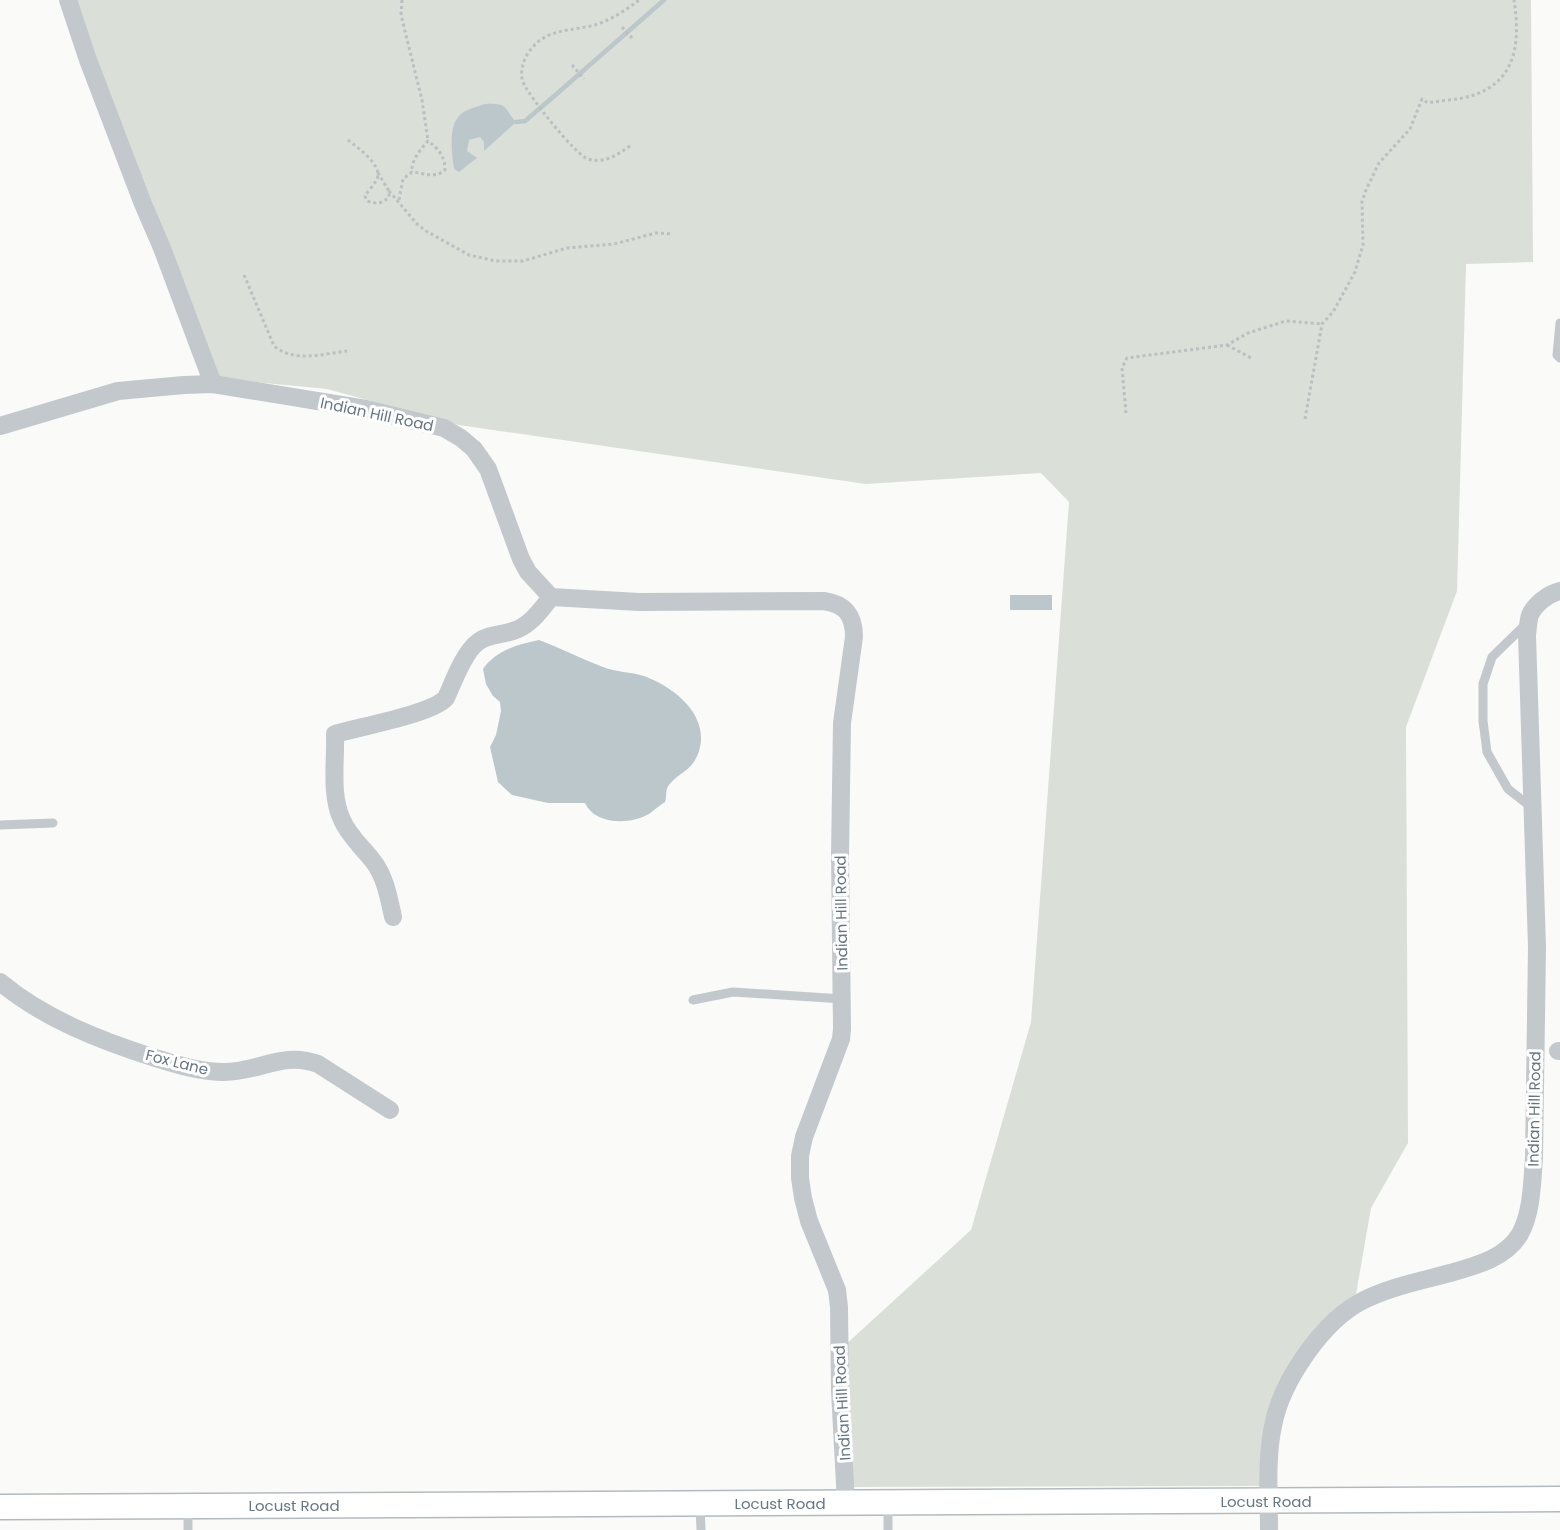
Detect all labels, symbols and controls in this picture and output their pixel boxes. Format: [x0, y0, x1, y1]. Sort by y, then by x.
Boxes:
street label: Indian Hill Road [318, 392, 436, 436]
street label: Indian Hill Road [829, 855, 853, 971]
street label: Fox Lane [143, 1044, 211, 1080]
street label: Indian Hill Road [1522, 1051, 1546, 1167]
street label: Indian Hill Road [828, 1345, 856, 1461]
street label: Locust Road [1220, 1491, 1312, 1512]
street label: Locust Road [734, 1493, 826, 1514]
street label: Locust Road [248, 1495, 340, 1516]

